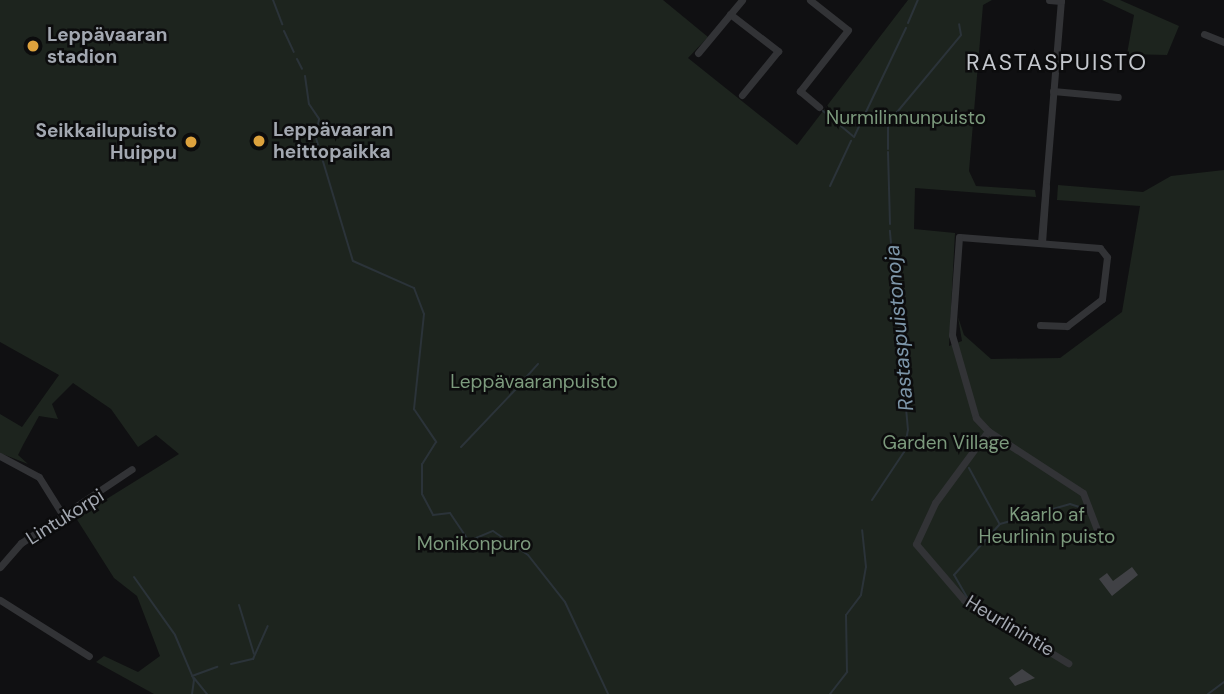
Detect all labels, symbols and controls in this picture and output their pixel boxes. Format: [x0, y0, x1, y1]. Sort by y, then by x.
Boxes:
place label: Leppävaaran stadion [47, 24, 167, 68]
marker: Leppävaaran stadion [25, 38, 41, 54]
district label: RASTASPUISTO [967, 48, 1147, 76]
park label: Nurmilinnunpuisto [826, 107, 986, 129]
place label: Leppävaaran heittopaikka [273, 119, 393, 163]
place label: Seikkailupuisto Huippu [35, 120, 177, 164]
marker: Leppävaaran heittopaikka [251, 133, 267, 149]
marker: Seikkailupuisto Huippu [183, 134, 199, 150]
water label: Rastaspuistonoja [879, 244, 919, 412]
park label: Leppävaaranpuisto [450, 371, 618, 393]
park label: Garden Village [882, 432, 1010, 454]
street label: Lintukorpi [22, 484, 108, 550]
park label: Kaarlo af Heurlinin puisto [979, 504, 1115, 548]
park label: Monikonpuro [417, 533, 531, 555]
street label: Heurlinintie [961, 591, 1059, 661]

